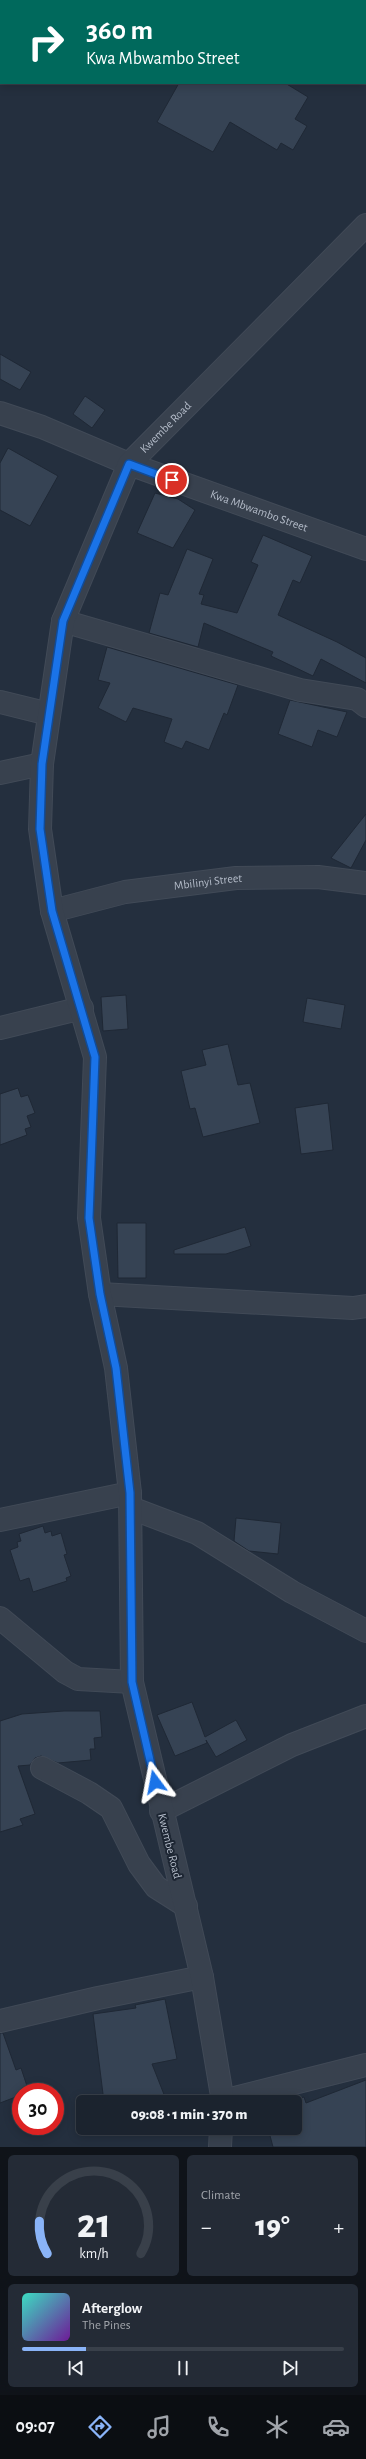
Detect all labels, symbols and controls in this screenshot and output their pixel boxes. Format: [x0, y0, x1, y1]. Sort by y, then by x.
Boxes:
icon: right [20, 16, 72, 68]
text: 360 m [86, 17, 153, 45]
text: Kwa Mbwambo Street [86, 50, 240, 68]
street label: Kwembe Road [138, 399, 193, 455]
pin [155, 463, 189, 497]
icon: arrive [161, 469, 183, 491]
street label: Kwa Mbwambo Street [209, 488, 309, 534]
street label: Mbilinyi Street [173, 872, 242, 892]
position arrow [134, 1761, 176, 1803]
street label: Kwembe Road [156, 1812, 184, 1880]
speed limit sign: 30 [12, 2083, 64, 2135]
text: 09:08 · 1 min · 370 m [131, 2107, 247, 2122]
text: Climate [201, 2189, 240, 2202]
text: 21 [76, 2203, 111, 2244]
text: 19° [255, 2211, 290, 2241]
text: − [201, 2216, 212, 2238]
text: + [333, 2216, 344, 2238]
text: km/h [79, 2246, 108, 2260]
text: Afterglow [82, 2301, 142, 2316]
text: The Pines [82, 2319, 131, 2332]
icon: previous [65, 2357, 87, 2379]
icon: pause [172, 2357, 194, 2379]
icon: next [279, 2357, 301, 2379]
icon: directions [86, 2413, 114, 2441]
icon: music [145, 2413, 173, 2441]
icon: phone [204, 2413, 232, 2441]
icon: climate [263, 2413, 291, 2441]
icon: car [322, 2413, 350, 2441]
text: 09:07 [16, 2418, 55, 2436]

